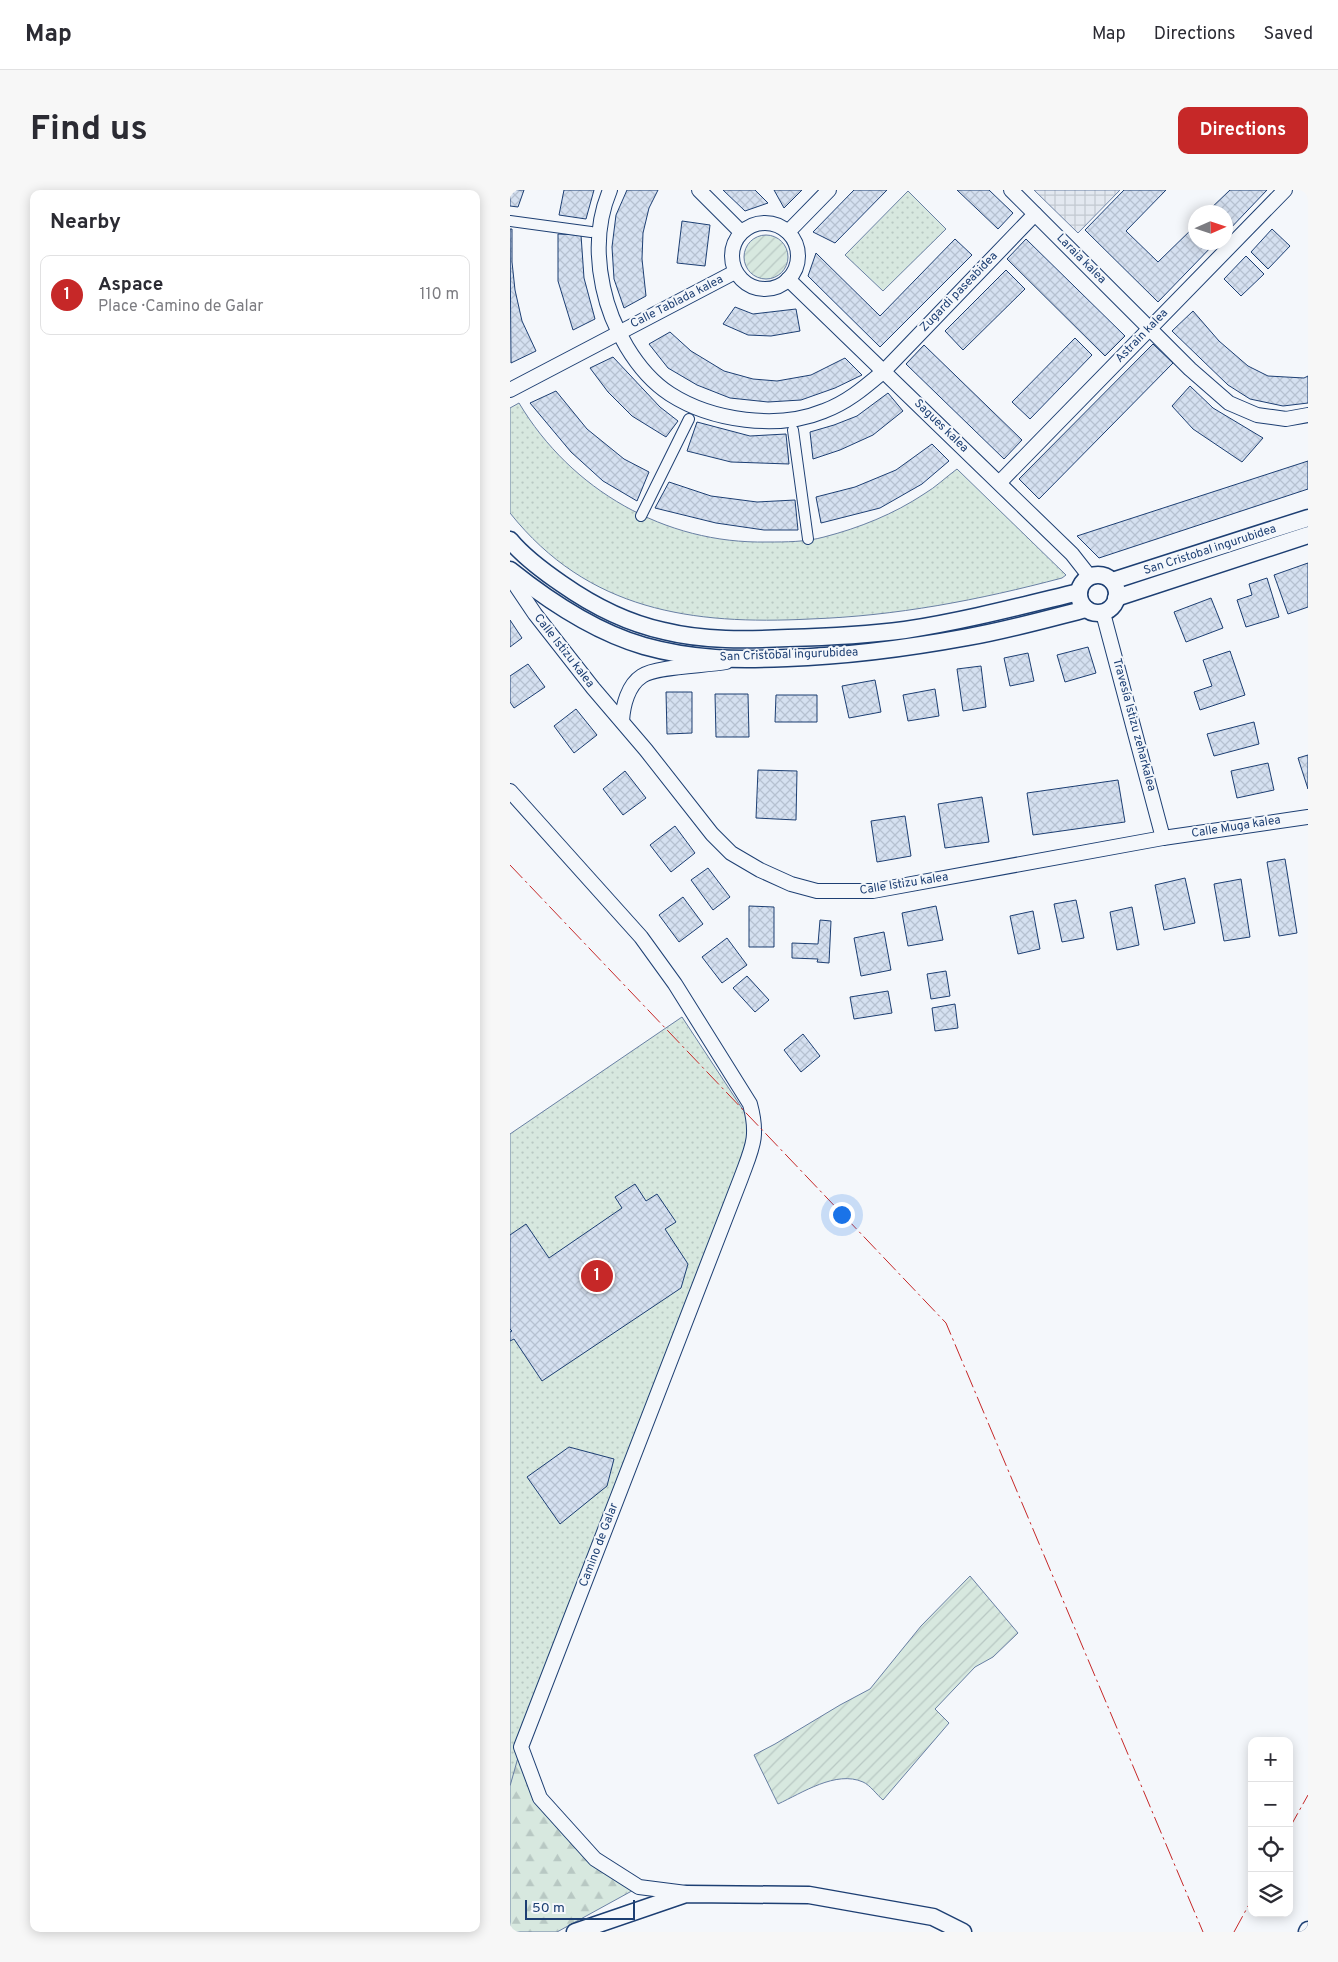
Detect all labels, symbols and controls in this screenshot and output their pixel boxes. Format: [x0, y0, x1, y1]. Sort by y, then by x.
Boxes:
text: Map [25, 20, 72, 50]
text: Map [1092, 23, 1126, 46]
text: Directions [1154, 23, 1236, 46]
text: Saved [1264, 23, 1313, 46]
button: Directions [1178, 107, 1308, 154]
text: Find us [30, 108, 148, 152]
north arrow [1188, 205, 1233, 250]
text: Nearby [50, 209, 121, 236]
street label: Laraia kalea [1053, 231, 1109, 287]
street label: Zugardi paseabidea [917, 249, 1001, 335]
street label: Calle Tablada kalea [628, 272, 726, 332]
text: Aspace [98, 273, 163, 297]
text: 1 [64, 285, 70, 305]
text: 110 m [419, 285, 459, 305]
text: Place · Camino de Galar [98, 297, 264, 317]
street label: Astrain kalea [1112, 306, 1172, 366]
street label: Sagues kalea [910, 396, 972, 456]
street label: San Cristobal ingurubidea [1142, 521, 1278, 579]
street label: Calle Istizu kalea [530, 611, 598, 691]
street label: San Cristobal ingurubidea [719, 645, 859, 665]
street label: Travesía Istizu zeharkalea [1109, 657, 1159, 793]
street label: Calle Muga kalea [1190, 812, 1282, 842]
street label: Calle Istizu kalea [859, 869, 949, 899]
your location [829, 1202, 855, 1228]
pin: 1 [581, 1257, 613, 1295]
street label: Camino de Galar [576, 1500, 622, 1589]
map controls [1248, 1737, 1293, 1917]
button: + [1248, 1737, 1293, 1782]
button: − [1248, 1782, 1293, 1827]
button: locate [1248, 1827, 1293, 1872]
button: layers [1248, 1872, 1293, 1917]
scale bar [525, 1897, 635, 1920]
text: 50 m [532, 1900, 565, 1917]

